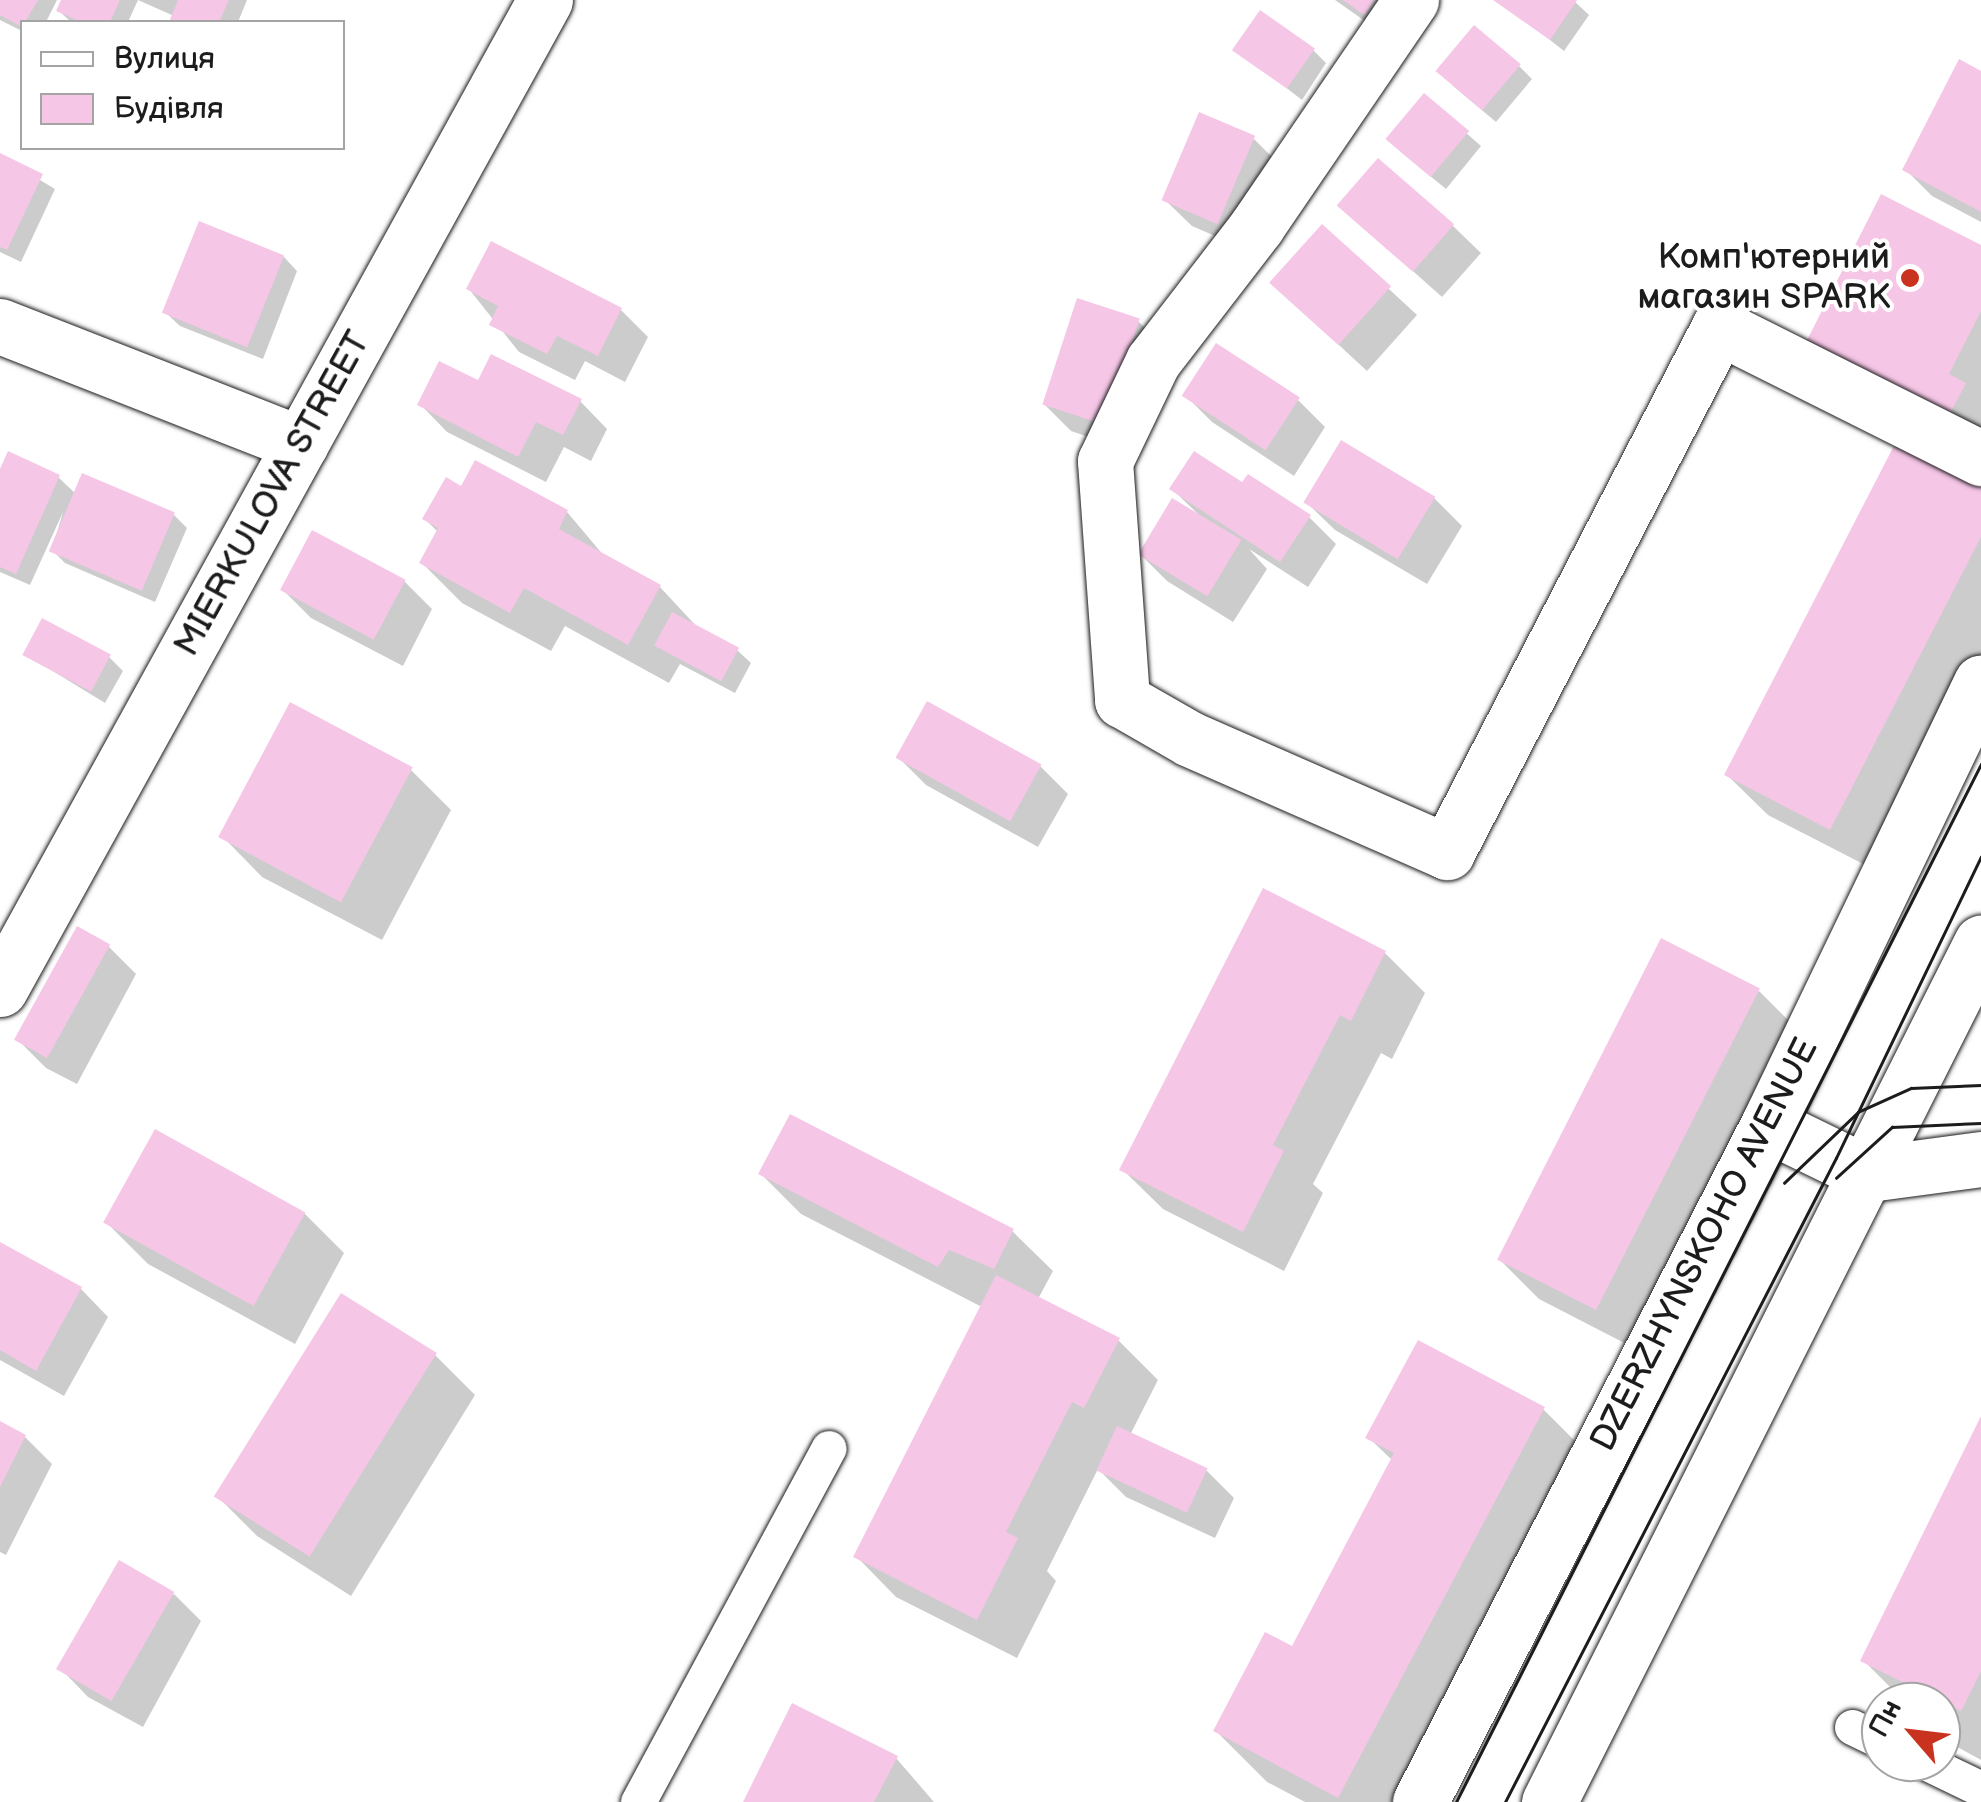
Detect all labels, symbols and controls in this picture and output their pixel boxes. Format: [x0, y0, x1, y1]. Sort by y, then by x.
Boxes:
legend [20, 20, 345, 150]
text: Вулиця [114, 41, 215, 77]
text: Будівля [114, 91, 224, 127]
place label: Комп'ютерний магазин SPARK [1637, 237, 1890, 319]
marker: Комп'ютерний магазин SPARK [1899, 267, 1921, 289]
street label: MIERKULOVA STREET [166, 324, 380, 664]
street label: DZERZHYNSKOHO AVENUE [1582, 1032, 1828, 1458]
north arrow [1861, 1682, 1961, 1782]
text: Пн [1863, 1694, 1909, 1743]

